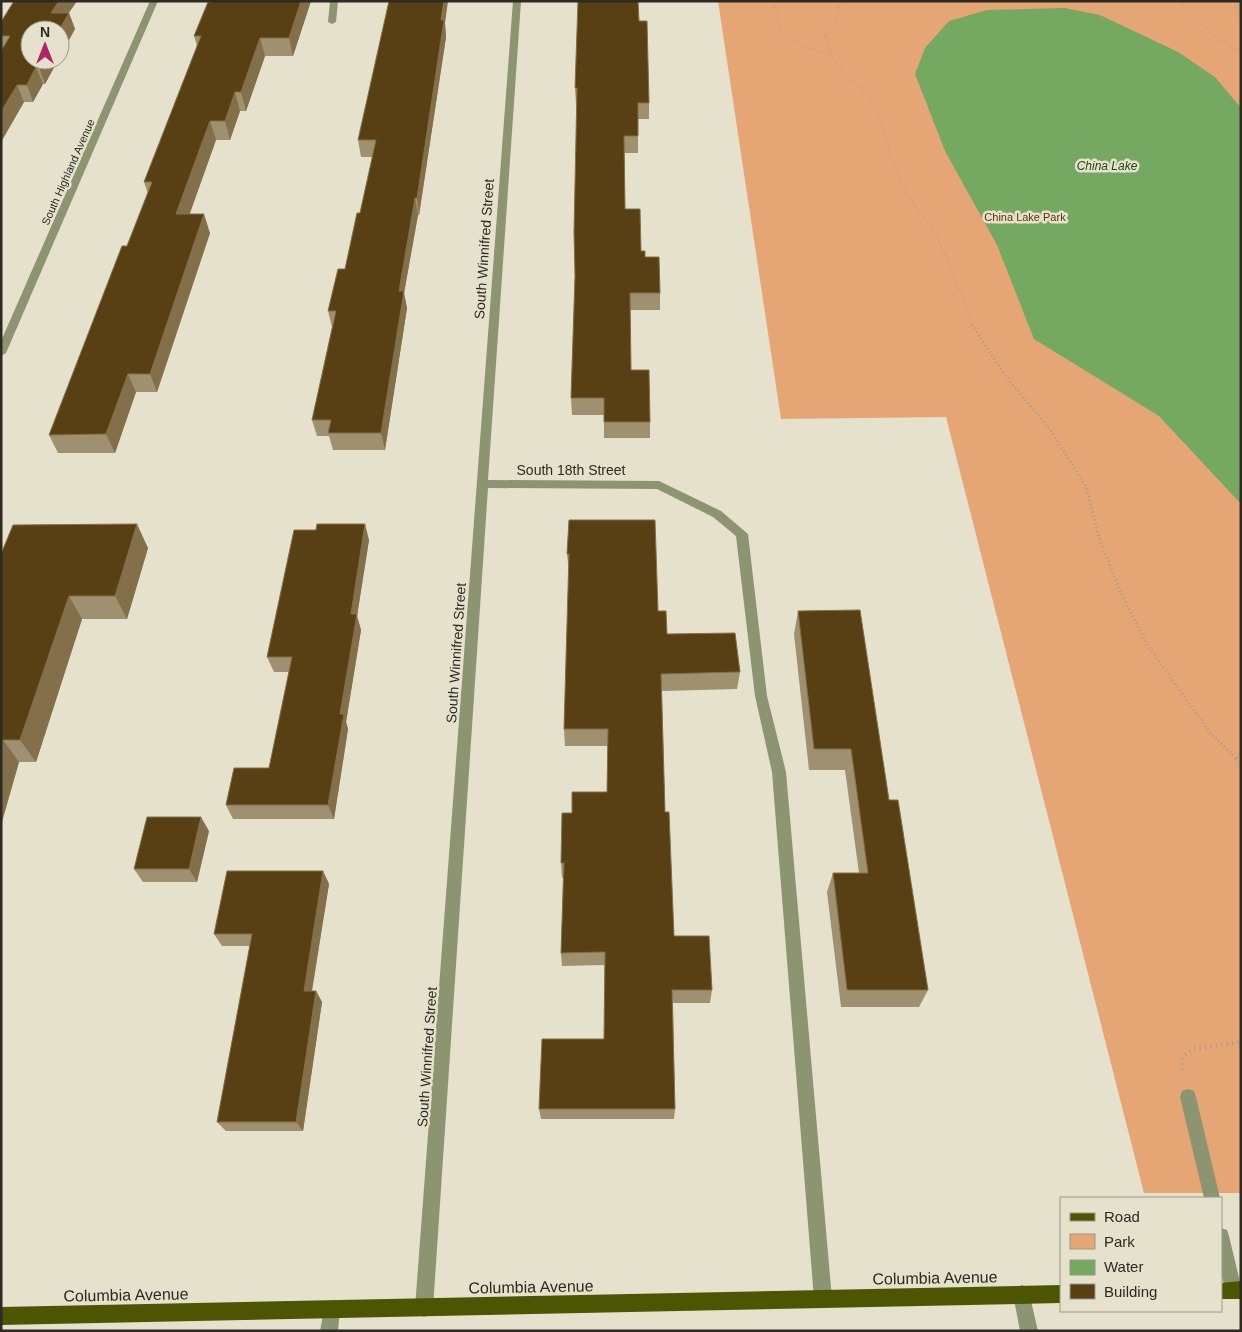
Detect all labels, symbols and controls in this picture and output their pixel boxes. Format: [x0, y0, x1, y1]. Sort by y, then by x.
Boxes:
north arrow [20, 20, 70, 70]
text: N [40, 24, 50, 40]
street label: South Highland Avenue [39, 117, 97, 227]
water label: China Lake [1077, 159, 1138, 173]
street label: South Winnifred Street [471, 178, 497, 320]
park label: China Lake Park [984, 211, 1066, 223]
street label: South 18th Street [517, 462, 626, 478]
street label: South Winnifred Street [443, 582, 469, 724]
street label: South Winnifred Street [414, 986, 440, 1128]
legend [1060, 1197, 1222, 1312]
text: Road [1104, 1208, 1140, 1225]
text: Park [1104, 1233, 1135, 1250]
text: Water [1104, 1258, 1143, 1275]
street label: Columbia Avenue [872, 1268, 998, 1288]
street label: Columbia Avenue [468, 1277, 594, 1297]
text: Building [1104, 1283, 1157, 1300]
street label: Columbia Avenue [63, 1285, 189, 1305]

